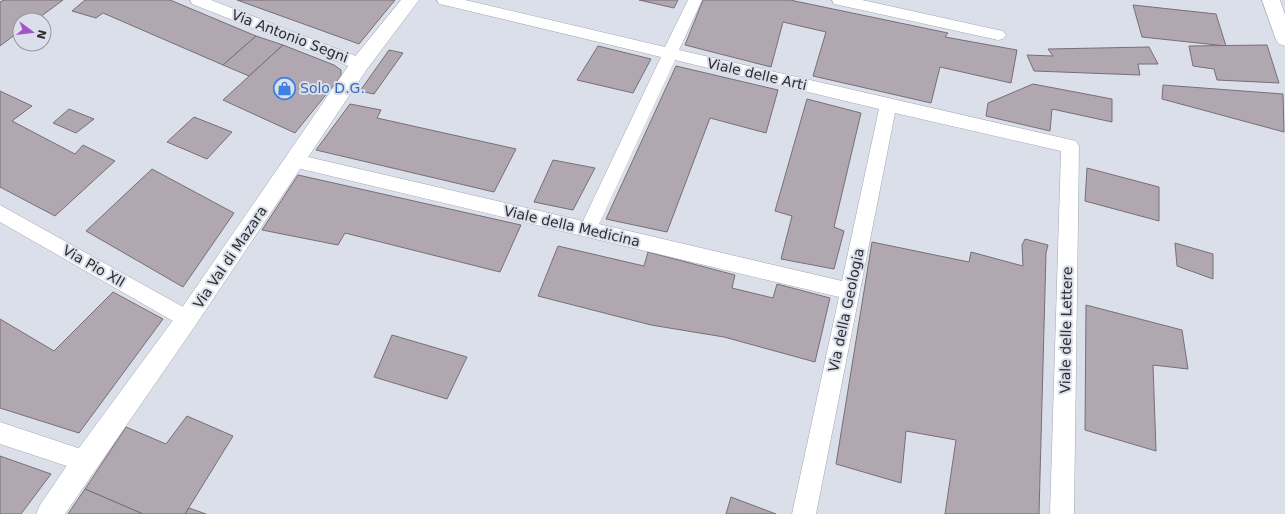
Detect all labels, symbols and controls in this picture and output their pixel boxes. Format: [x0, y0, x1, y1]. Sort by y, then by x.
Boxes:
street label: Via Antonio Segni [229, 6, 351, 66]
north arrow [12, 12, 52, 52]
text: N [34, 28, 49, 41]
street label: Viale delle Arti [706, 55, 808, 93]
shop icon: Solo D.G. [271, 75, 297, 101]
place label: Solo D.G. [300, 80, 365, 96]
street label: Via Val di Mazara [190, 203, 270, 311]
street label: Viale della Medicina [502, 203, 642, 249]
street label: Via Pio XII [60, 242, 128, 290]
street label: Via della Geologia [825, 247, 867, 373]
street label: Viale delle Lettere [1057, 266, 1075, 394]

